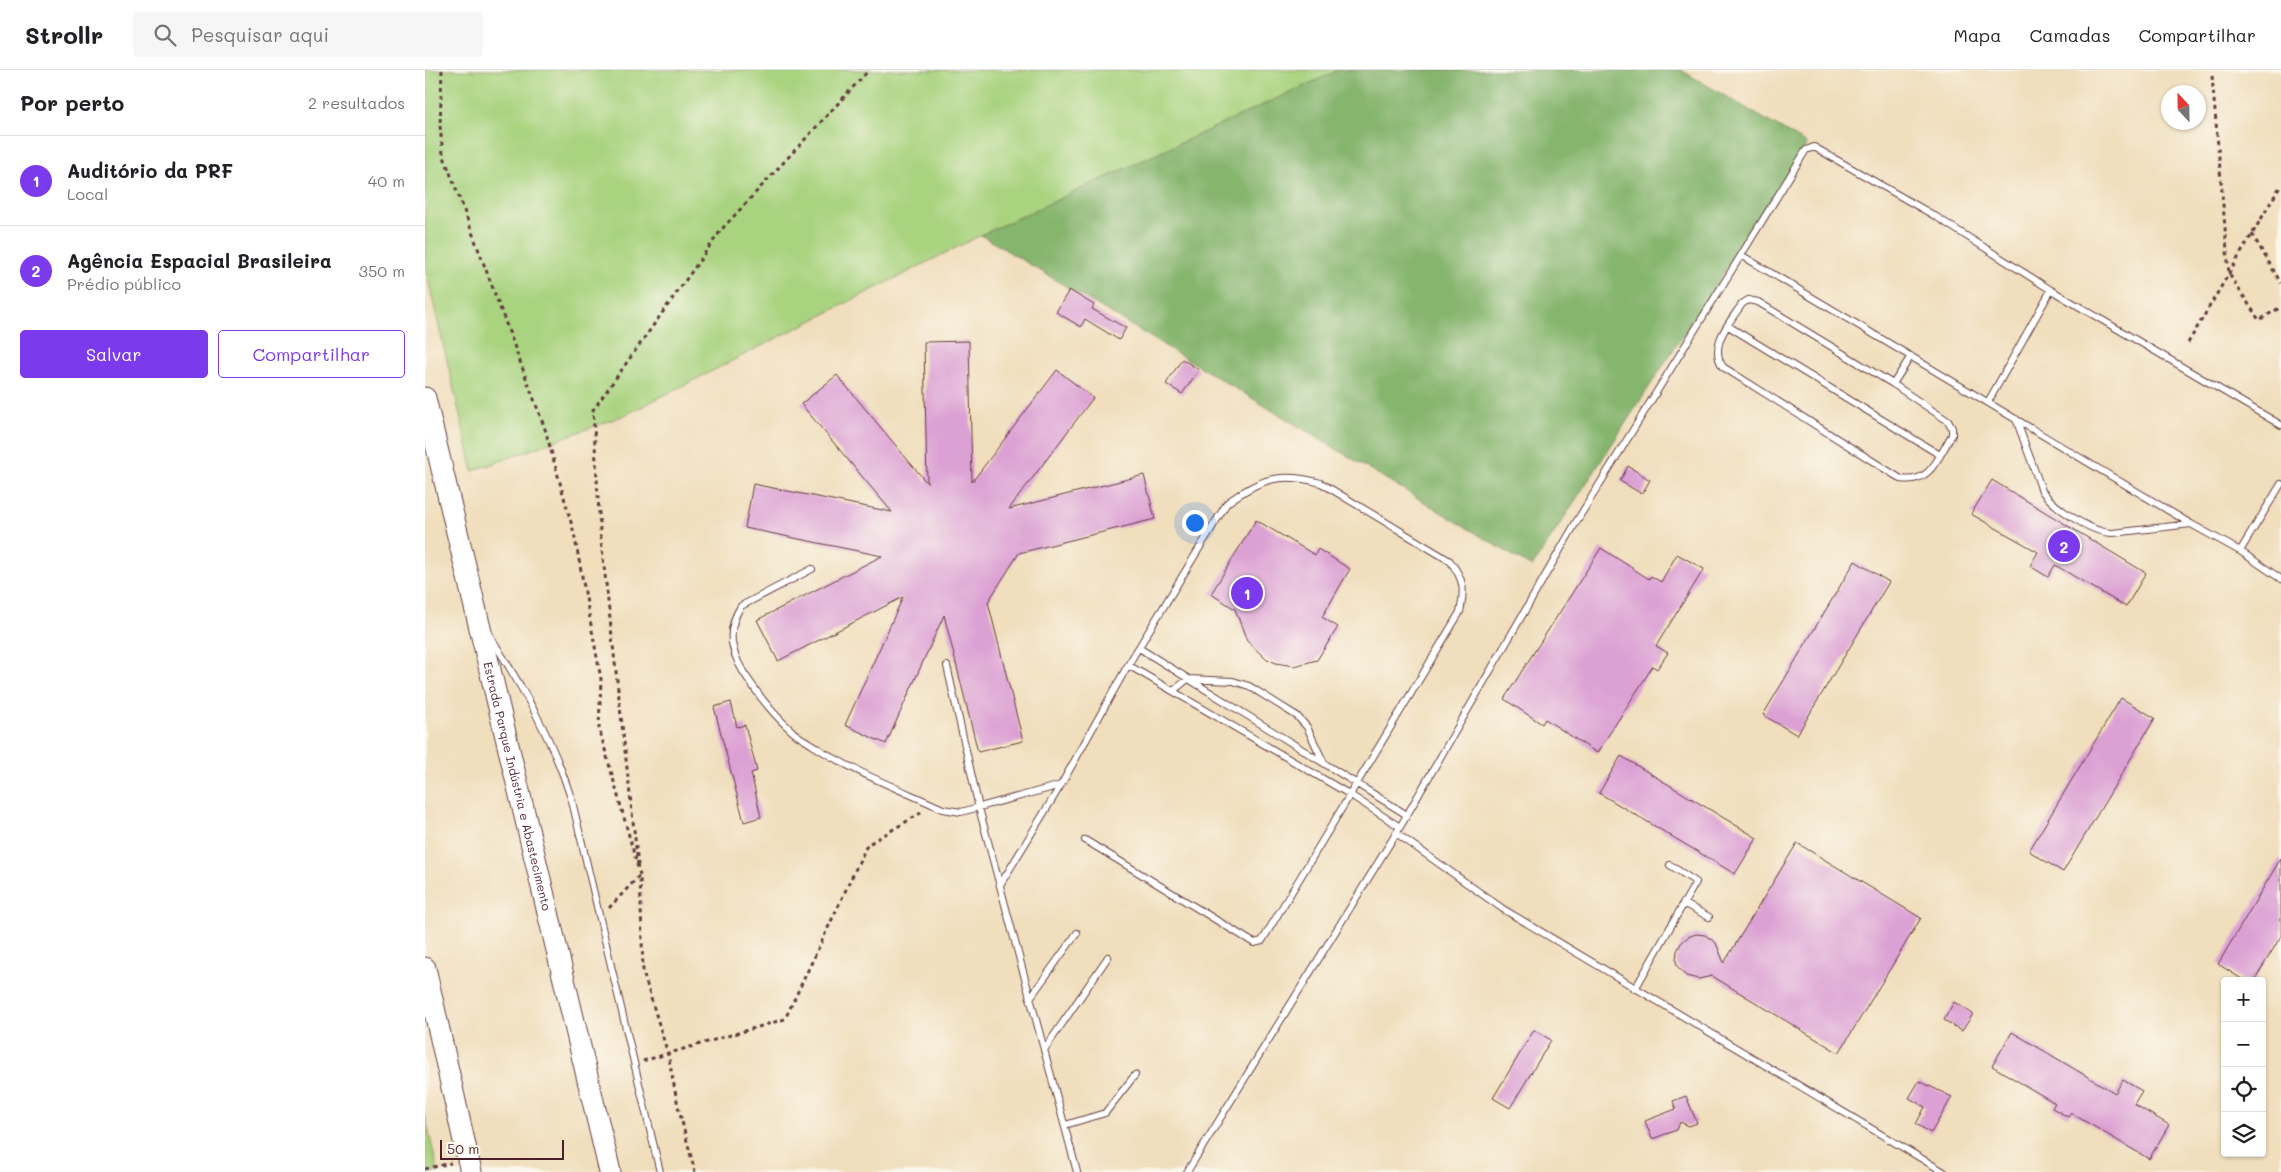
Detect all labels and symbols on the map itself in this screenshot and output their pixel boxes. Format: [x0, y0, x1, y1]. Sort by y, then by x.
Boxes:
north arrow [2161, 85, 2206, 130]
your location [1182, 510, 1208, 536]
pin: 2 [2048, 527, 2080, 565]
pin: 1 [1231, 574, 1263, 612]
street label: Estrada Parque Indústria e Abastecimento [480, 660, 555, 912]
scale bar [440, 1137, 564, 1160]

